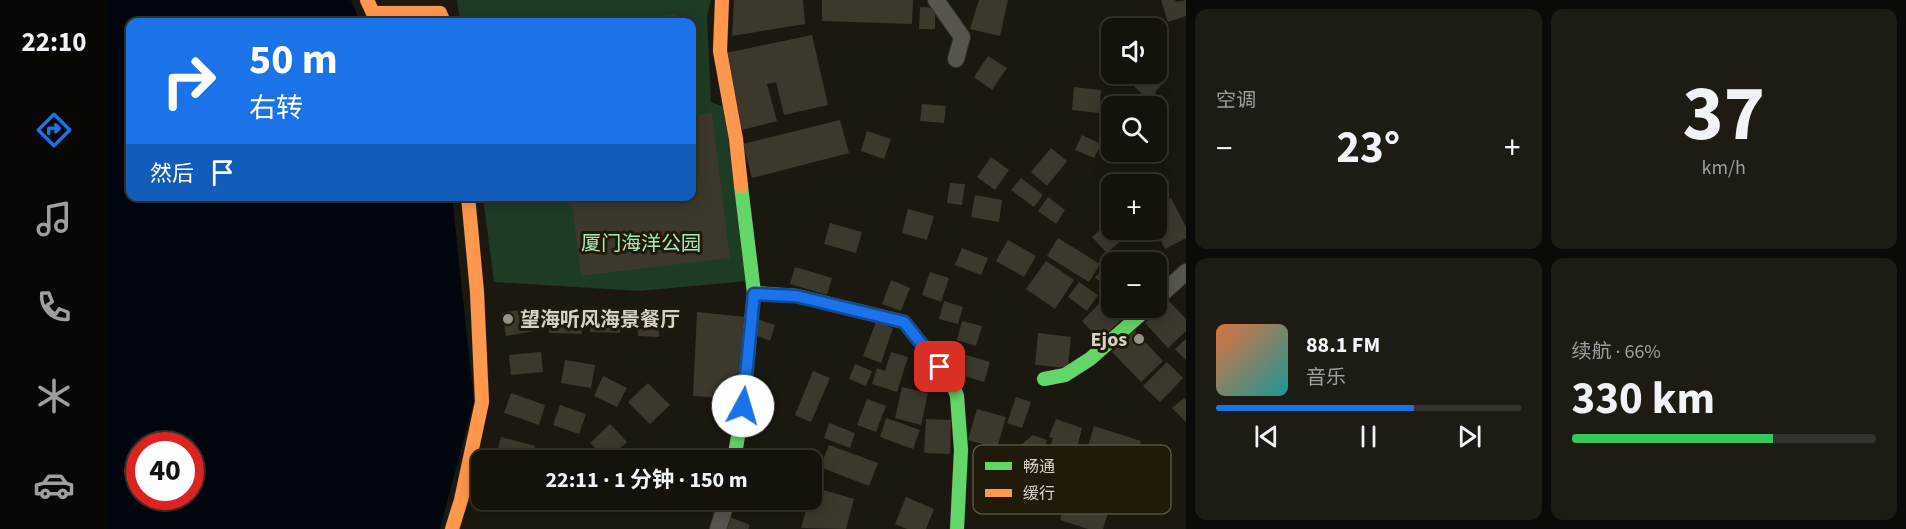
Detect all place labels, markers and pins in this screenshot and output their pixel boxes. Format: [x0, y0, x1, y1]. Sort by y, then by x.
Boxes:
place label: 望海听风海景餐厅 [520, 306, 680, 334]
marker: 望海听风海景餐厅 [501, 312, 515, 326]
place label: Ejos [1091, 326, 1127, 354]
marker: Ejos [1132, 332, 1146, 346]
pin [914, 341, 965, 392]

